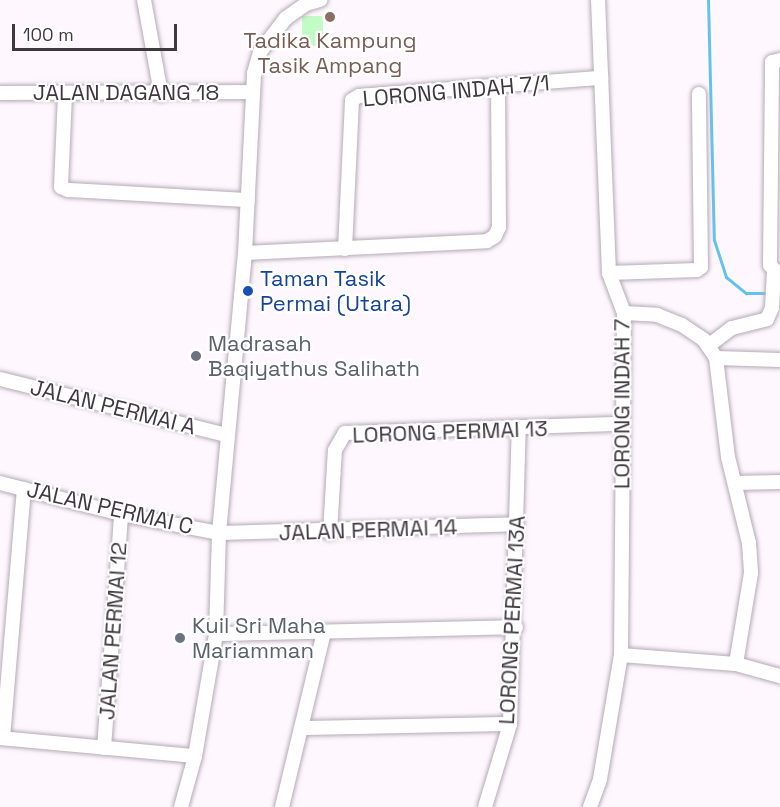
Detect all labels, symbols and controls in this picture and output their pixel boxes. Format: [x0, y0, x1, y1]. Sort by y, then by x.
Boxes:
marker: Tadika Kampung Tasik Ampang [323, 10, 337, 24]
scale bar [15, 12, 180, 50]
text: 100 m [23, 23, 74, 46]
place label: Tadika Kampung Tasik Ampang [243, 27, 417, 78]
street label: LORONG INDAH 7/1 [361, 70, 551, 112]
street label: JALAN DAGANG 18 [33, 80, 219, 106]
place label: Taman Tasik Permai (Utara) [260, 265, 411, 316]
marker: Taman Tasik Permai (Utara) [241, 284, 255, 298]
street label: LORONG INDAH 7 [609, 319, 635, 489]
place label: Madrasah Baqiyathus Salihath [208, 330, 420, 382]
marker: Madrasah Baqiyathus Salihath [189, 349, 203, 363]
street label: JALAN PERMAI A [28, 374, 198, 440]
street label: LORONG PERMAI 13 [352, 415, 548, 449]
street label: JALAN PERMAI C [24, 476, 196, 540]
street label: JALAN PERMAI 14 [278, 514, 458, 546]
street label: LORONG PERMAI 13A [493, 515, 531, 725]
street label: JALAN PERMAI 12 [94, 541, 132, 721]
place label: Kuil Sri Maha Mariamman [192, 612, 326, 664]
marker: Kuil Sri Maha Mariamman [173, 631, 187, 645]

